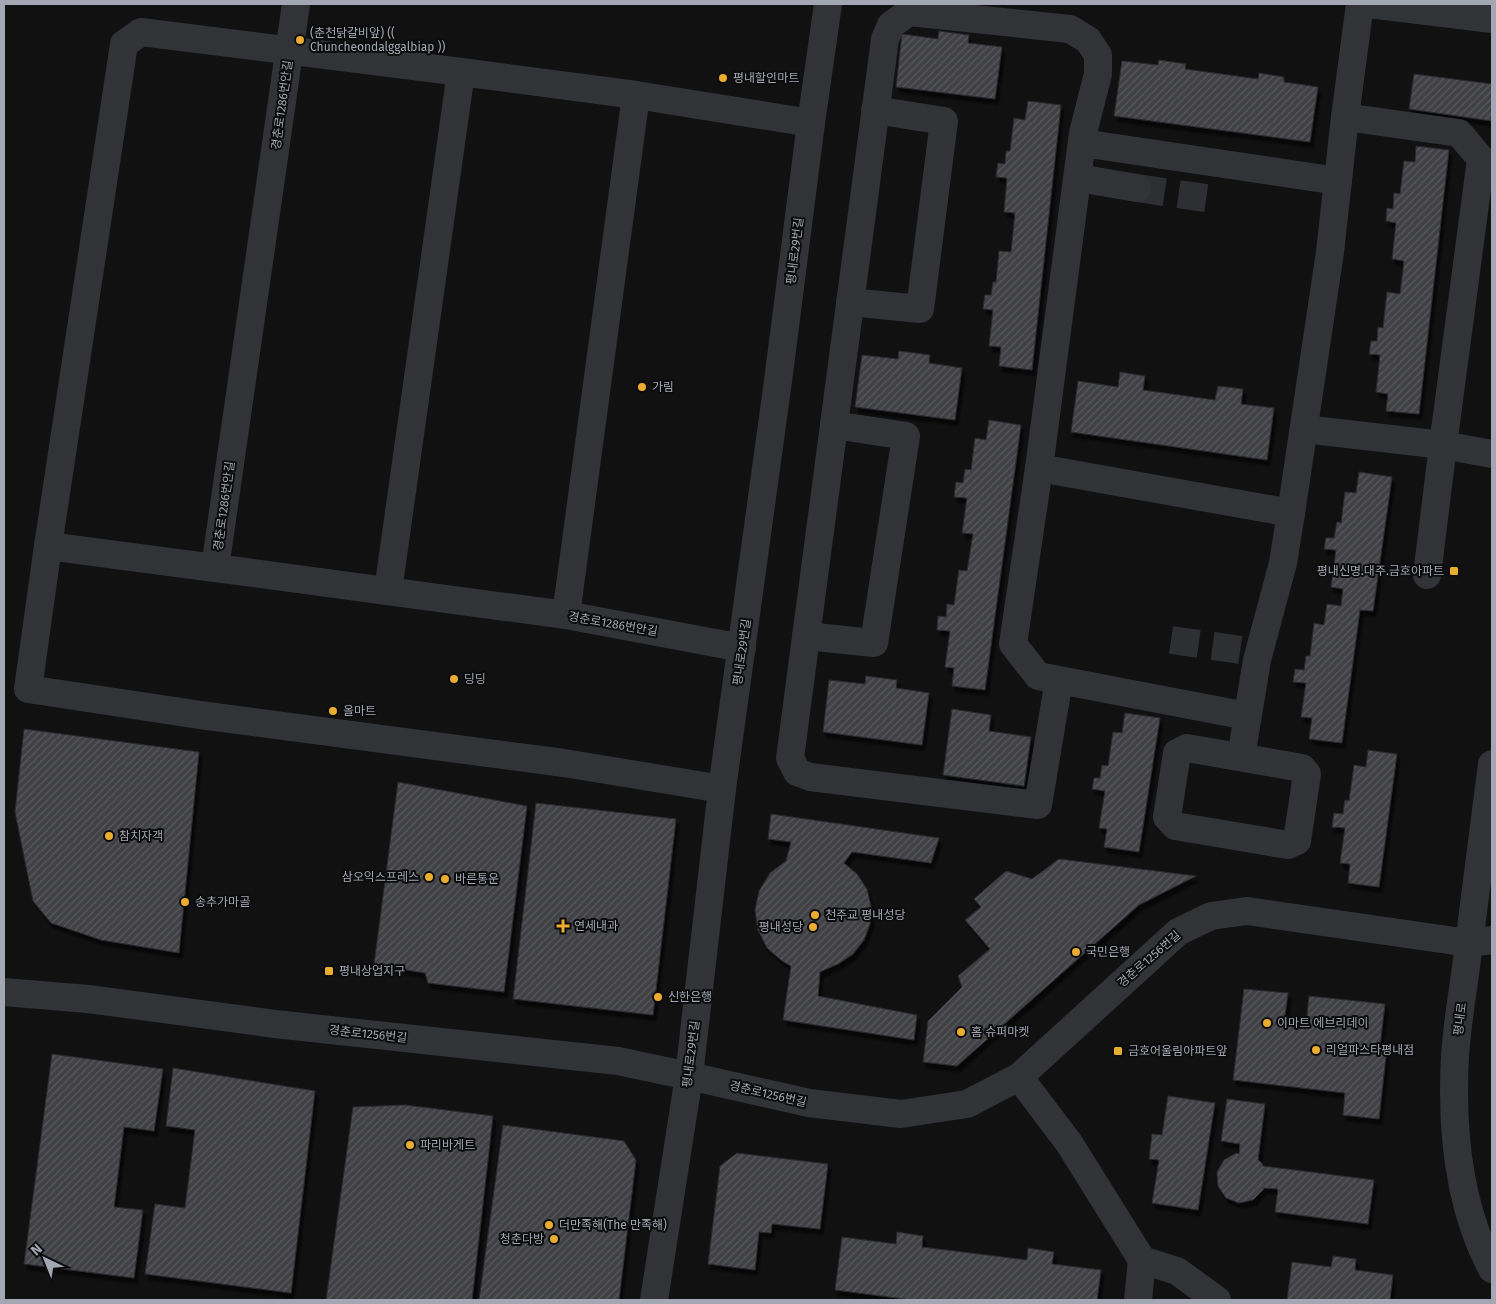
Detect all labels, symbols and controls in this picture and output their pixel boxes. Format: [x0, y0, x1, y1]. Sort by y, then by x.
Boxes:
place label: (춘천닭갈비앞) (( Chuncheondalggalbiap )) [310, 26, 446, 54]
marker: (춘천닭갈비앞) (( Chuncheondalggalbiap )) [294, 34, 306, 46]
street label: 경춘로1286번안길 [269, 59, 295, 151]
place label: 평내할인마트 [733, 71, 799, 85]
marker: 평내할인마트 [717, 72, 729, 84]
street label: 평내로29번길 [784, 217, 806, 285]
place label: 가림 [652, 380, 674, 394]
marker: 가림 [636, 381, 648, 393]
street label: 경춘로1286번안길 [211, 460, 237, 552]
place label: 평내신명.대주.금호아파트 [1317, 564, 1444, 578]
marker: 평내신명.대주.금호아파트 [1448, 565, 1460, 577]
street label: 경춘로1286번안길 [567, 609, 659, 639]
street label: 평내로29번길 [730, 618, 754, 686]
place label: 딩딩 [464, 672, 486, 686]
marker: 딩딩 [448, 673, 460, 685]
place label: 올마트 [343, 704, 376, 718]
marker: 올마트 [327, 705, 339, 717]
place label: 참치자객 [119, 829, 163, 843]
marker: 참치자객 [103, 830, 115, 842]
place label: 삼오익스프레스 [342, 870, 419, 884]
marker: 삼오익스프레스 [423, 871, 435, 883]
place label: 바른통운 [455, 872, 499, 886]
marker: 바른통운 [439, 873, 451, 885]
place label: 송추가마골 [195, 895, 250, 909]
marker: 송추가마골 [179, 896, 191, 908]
place label: 천주교 평내성당 [825, 908, 905, 922]
marker: 천주교 평내성당 [809, 909, 821, 921]
marker: 연세내과 [556, 919, 570, 933]
place label: 연세내과 [574, 919, 618, 933]
place label: 평내성당 [759, 920, 803, 934]
marker: 평내성당 [807, 921, 819, 933]
street label: 경춘로1256번길 [1115, 928, 1183, 990]
place label: 국민은행 [1086, 945, 1130, 959]
marker: 국민은행 [1070, 946, 1082, 958]
place label: 평내상업지구 [339, 964, 405, 978]
marker: 평내상업지구 [323, 965, 335, 977]
place label: 신한은행 [668, 990, 712, 1004]
marker: 신한은행 [652, 991, 664, 1003]
street label: 평내로 [1451, 1002, 1469, 1036]
place label: 이마트 에브리데이 [1277, 1016, 1369, 1030]
marker: 이마트 에브리데이 [1261, 1017, 1273, 1029]
street label: 평내로29번길 [680, 1020, 702, 1088]
street label: 경춘로1256번길 [328, 1023, 408, 1045]
place label: 홈 슈퍼마켓 [971, 1025, 1029, 1039]
marker: 홈 슈퍼마켓 [955, 1026, 967, 1038]
place label: 리얼파스타평내점 [1326, 1043, 1414, 1057]
place label: 금호어울림아파트앞 [1128, 1044, 1227, 1058]
marker: 리얼파스타평내점 [1310, 1044, 1322, 1056]
marker: 금호어울림아파트앞 [1112, 1045, 1124, 1057]
street label: 경춘로1256번길 [728, 1078, 808, 1110]
place label: 파리바게트 [420, 1138, 475, 1152]
marker: 파리바게트 [404, 1139, 416, 1151]
place label: 더만족해(The 만족해) [559, 1218, 667, 1232]
marker: 더만족해(The 만족해) [543, 1219, 555, 1231]
place label: 청춘다방 [500, 1232, 544, 1246]
marker: 청춘다방 [548, 1233, 560, 1245]
north arrow [20, 1234, 70, 1284]
text: N [27, 1240, 46, 1259]

